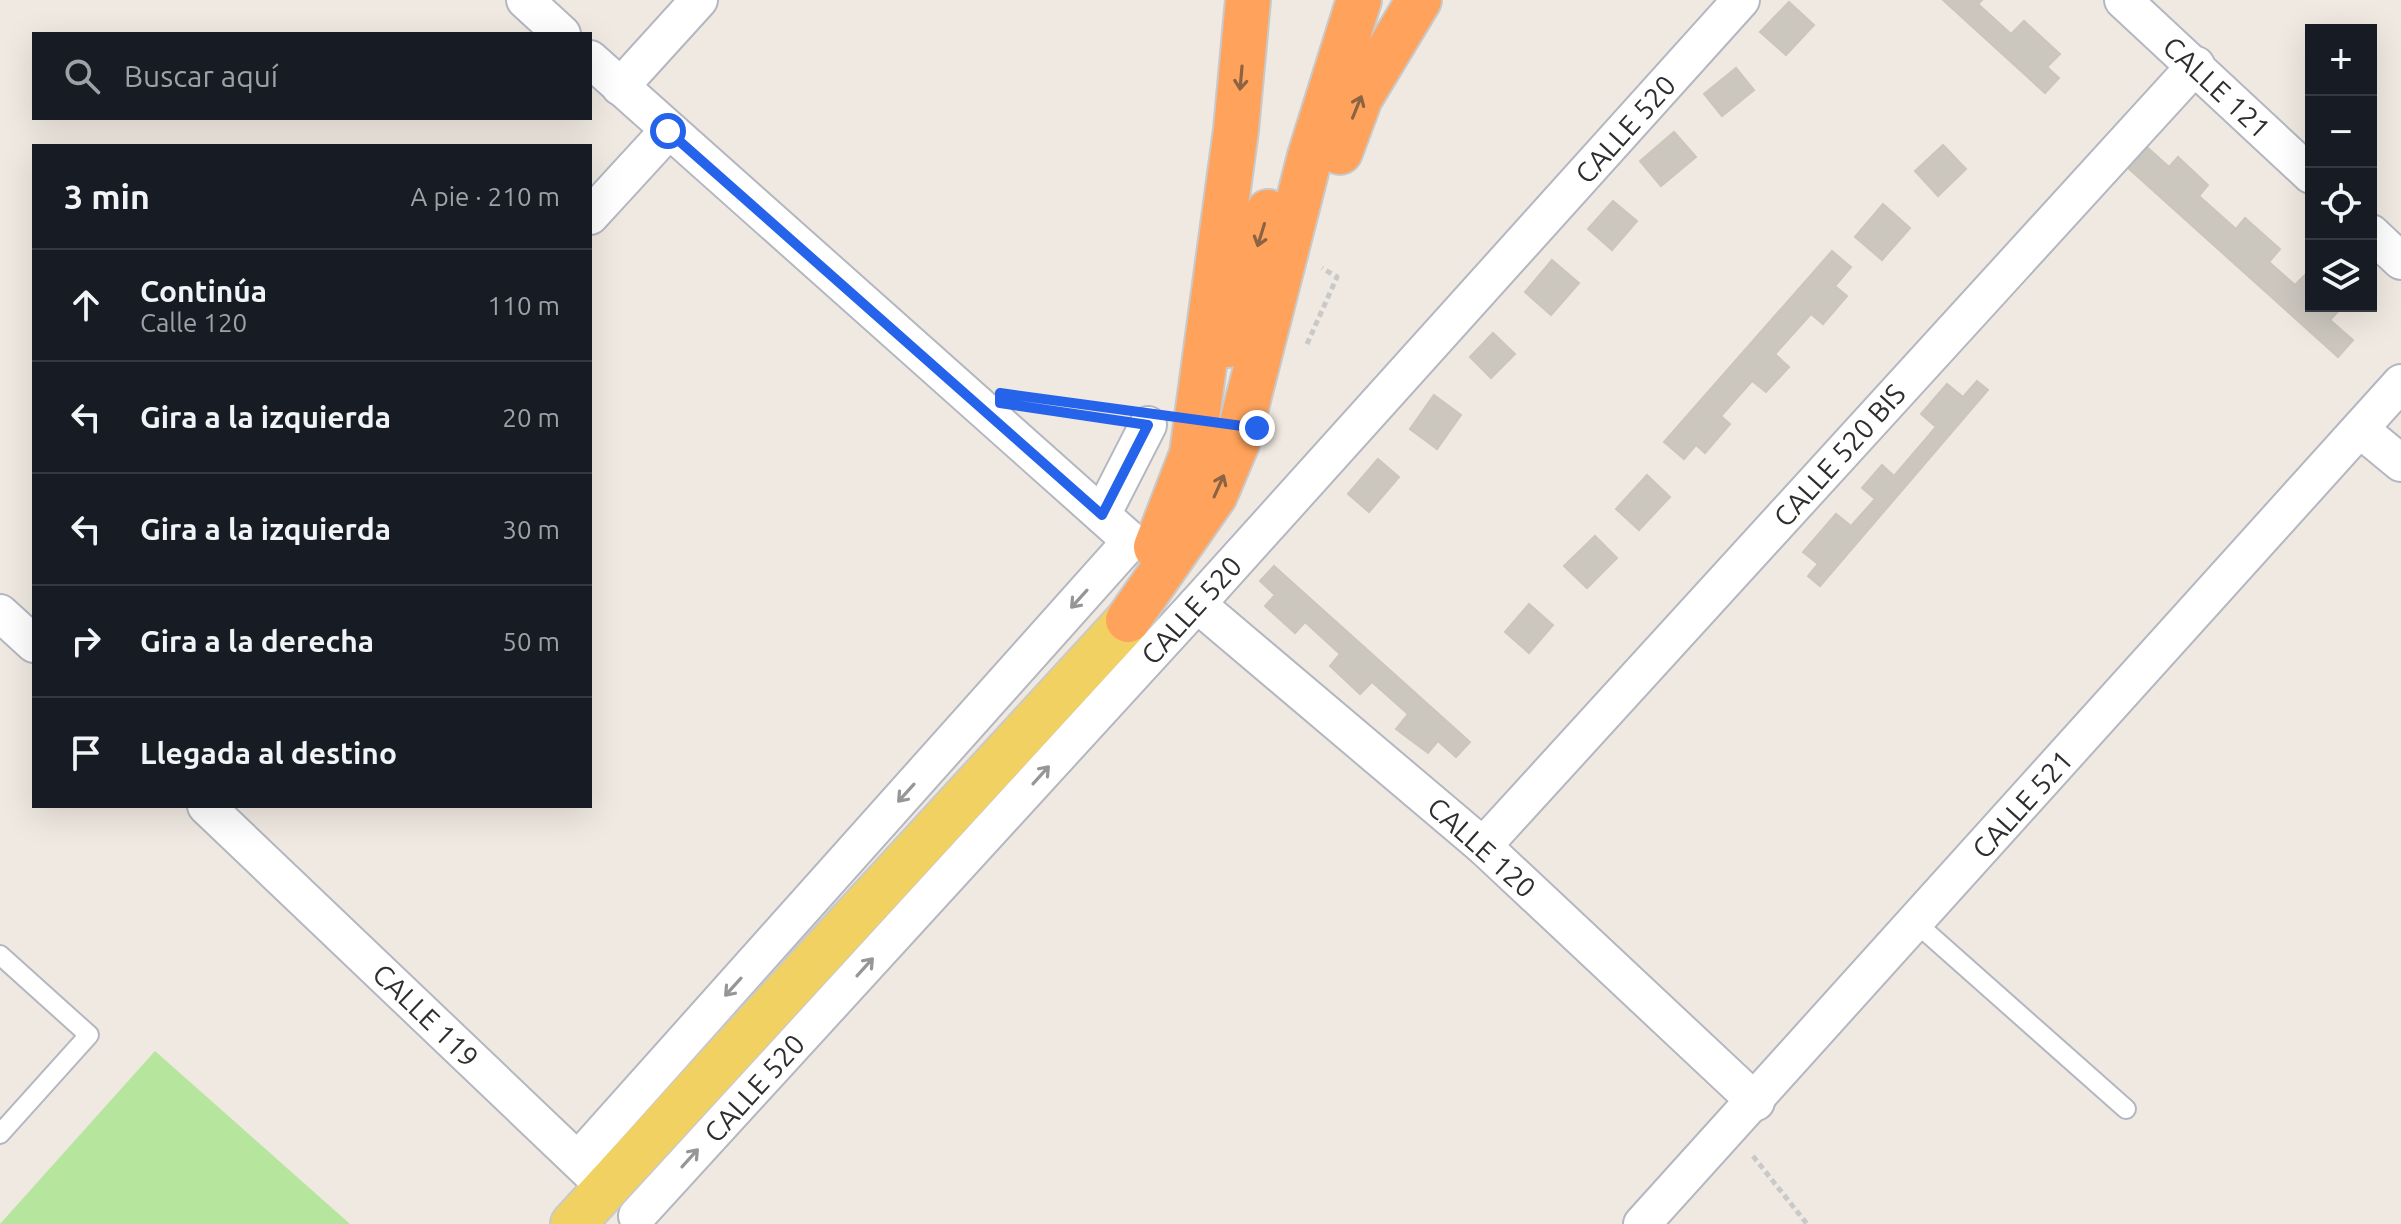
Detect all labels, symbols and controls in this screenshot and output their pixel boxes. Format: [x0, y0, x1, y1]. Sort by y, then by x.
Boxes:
map controls [2305, 24, 2377, 312]
button: + [2305, 24, 2377, 96]
street label: CALLE 121 [2157, 30, 2277, 144]
search box [32, 32, 592, 120]
icon: search [60, 54, 104, 98]
text: Buscar aquí [124, 59, 278, 93]
one-way arrow [1233, 64, 1248, 91]
street label: CALLE 520 [1569, 69, 1681, 189]
one-way arrow [1351, 95, 1365, 120]
button: − [2305, 96, 2377, 168]
route start [650, 113, 686, 149]
button: locate [2305, 168, 2377, 240]
text: 3 min [64, 177, 150, 215]
text: A pie · 210 m [411, 182, 560, 211]
one-way arrow [1253, 222, 1267, 247]
button: layers [2305, 240, 2377, 312]
text: Continúa [140, 274, 267, 308]
icon: ahead [64, 283, 108, 327]
text: 110 m [488, 291, 560, 320]
text: Calle 120 [140, 308, 247, 337]
street label: CALLE 520 BIS [1767, 378, 1911, 532]
icon: left [64, 395, 108, 439]
text: Gira a la izquierda [140, 400, 391, 434]
text: 20 m [502, 403, 560, 432]
route end [1239, 410, 1275, 446]
one-way arrow [1212, 474, 1227, 498]
icon: left [64, 507, 108, 551]
text: Gira a la izquierda [140, 512, 391, 546]
text: 30 m [502, 515, 560, 544]
street label: CALLE 520 [1135, 550, 1247, 670]
one-way arrow [1070, 588, 1088, 608]
icon: right [64, 619, 108, 663]
text: Gira a la derecha [140, 624, 374, 658]
text: 50 m [502, 627, 560, 656]
icon: arrive [64, 731, 108, 775]
text: Llegada al destino [140, 736, 397, 770]
street label: CALLE 521 [1966, 744, 2078, 864]
one-way arrow [1031, 765, 1050, 785]
one-way arrow [897, 782, 915, 802]
street label: CALLE 120 [1422, 791, 1542, 903]
street label: CALLE 119 [367, 957, 485, 1073]
one-way arrow [856, 957, 874, 977]
one-way arrow [724, 976, 742, 996]
street label: CALLE 520 [698, 1028, 810, 1148]
one-way arrow [680, 1149, 698, 1169]

